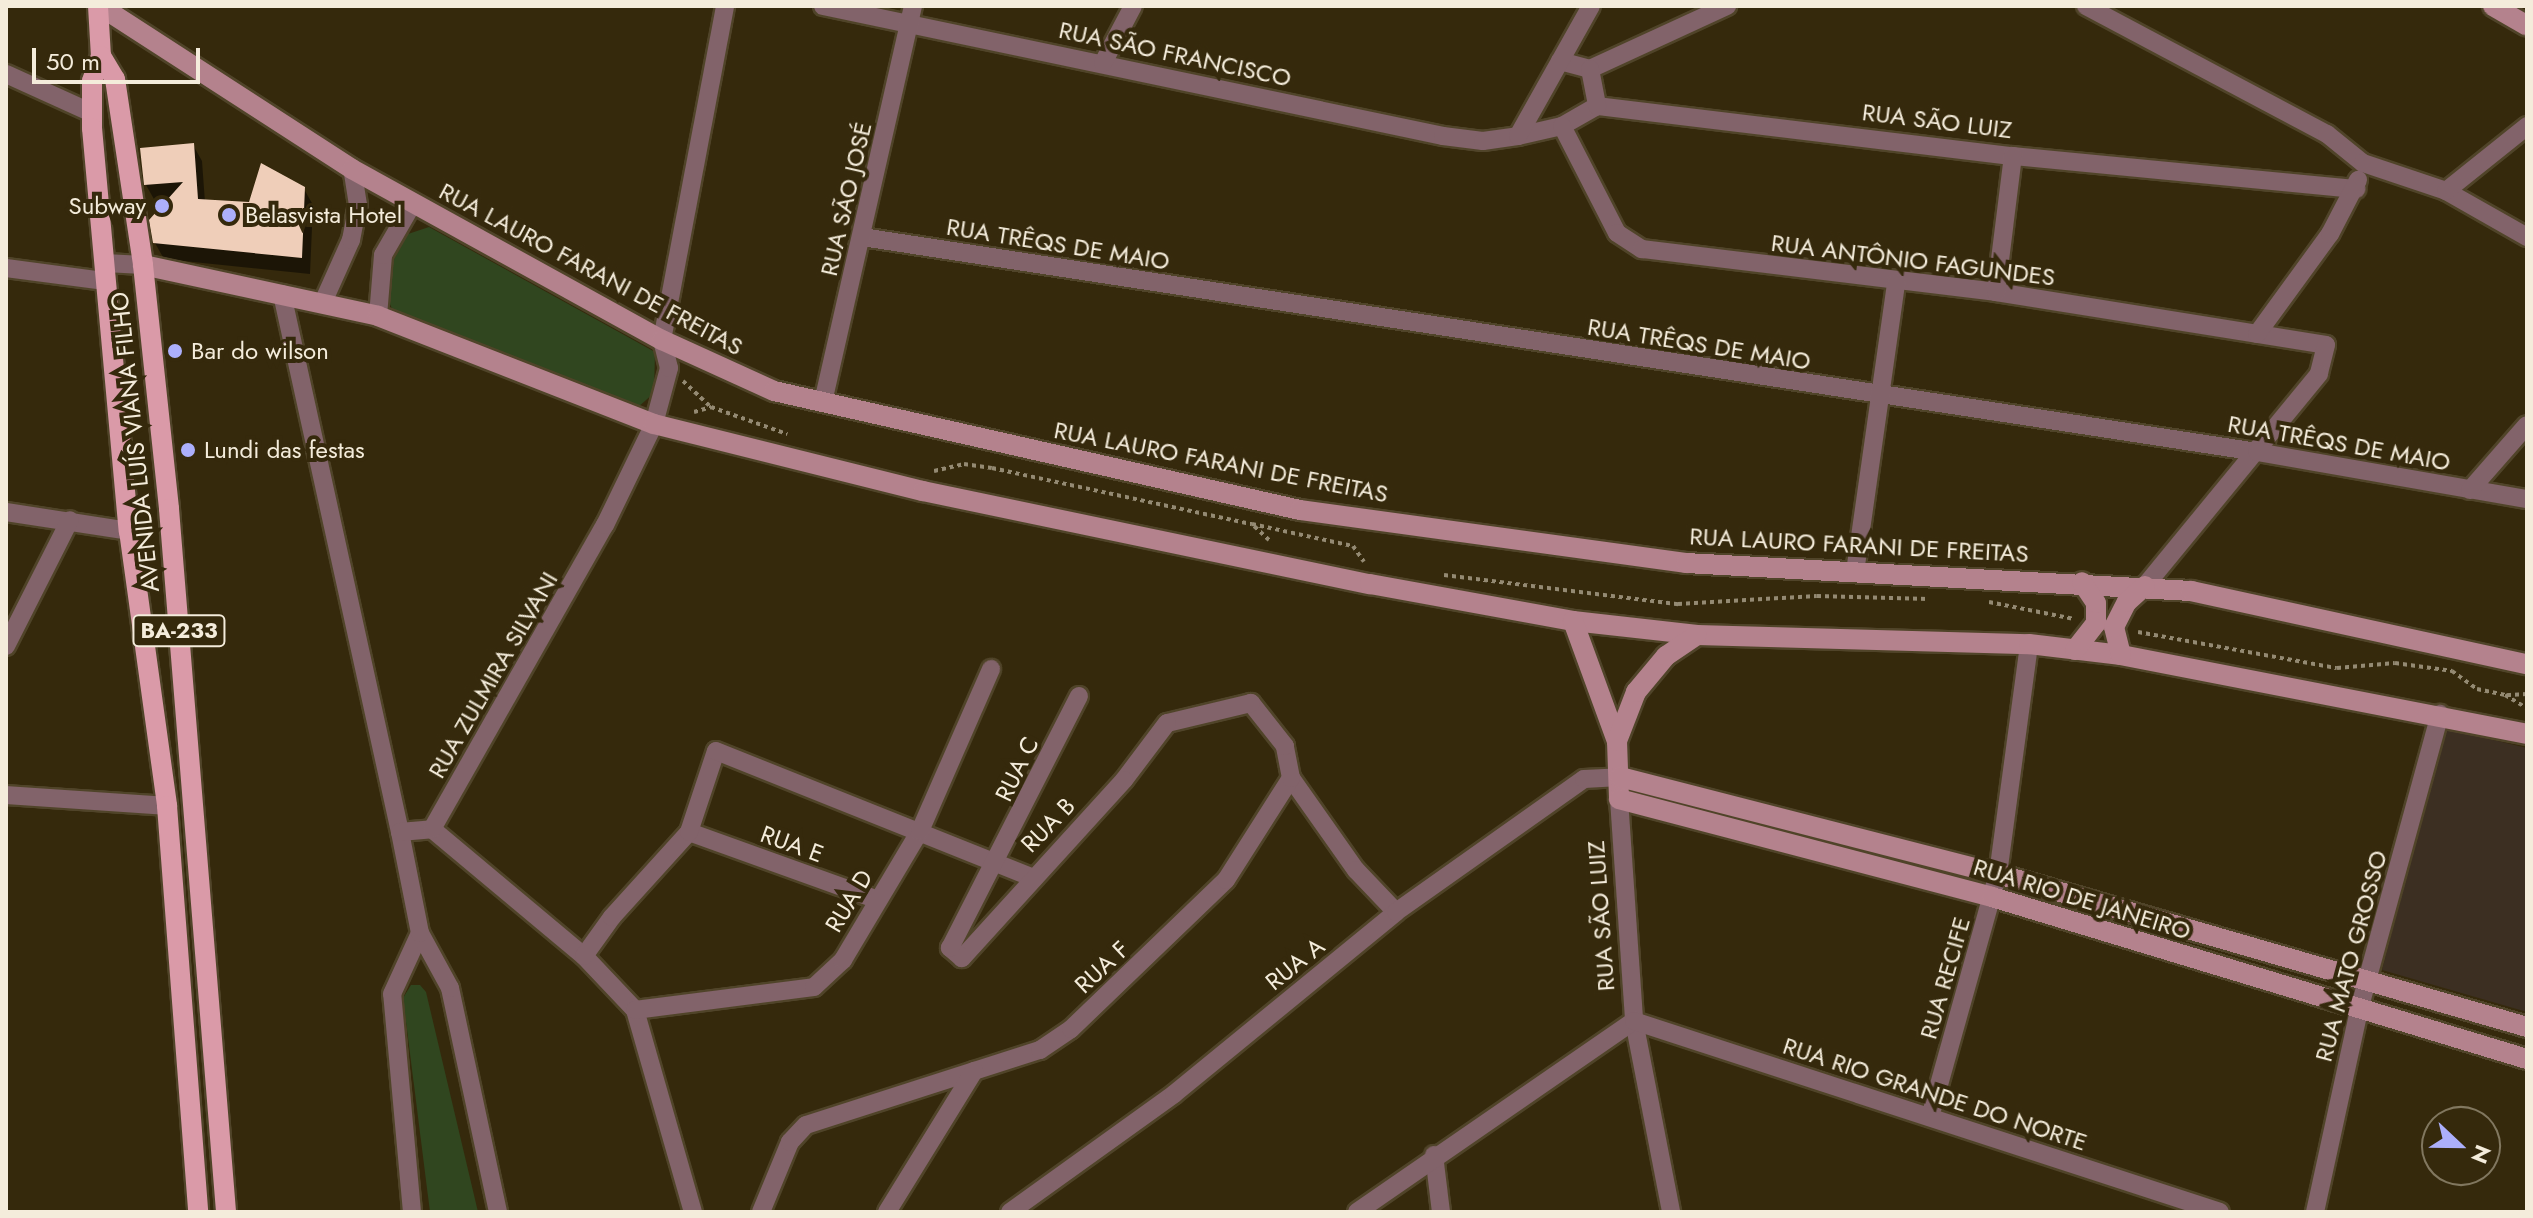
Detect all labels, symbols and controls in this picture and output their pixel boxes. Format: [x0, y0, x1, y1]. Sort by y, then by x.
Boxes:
street label: RUA SÃO FRANCISCO [1056, 15, 1294, 93]
scale bar [36, 32, 204, 82]
text: 50 m [46, 44, 100, 79]
street label: RUA SÃO LUIZ [1860, 98, 2014, 144]
street label: RUA SÃO JOSÉ [814, 119, 878, 279]
street label: RUA LAURO FARANI DE FREITAS [434, 177, 748, 361]
place label: Subway [69, 192, 146, 220]
marker: Subway [153, 197, 171, 215]
place label: Belasvista Hotel [245, 201, 402, 229]
marker: Belasvista Hotel [220, 206, 238, 224]
street label: RUA TRÊQS DE MAIO [944, 212, 1172, 276]
street label: RUA ANTÔNIO FAGUNDES [1769, 228, 2057, 292]
street label: AVENIDA LUÍS VIANA FILHO [105, 290, 165, 594]
street label: RUA TRÊQS DE MAIO [1585, 312, 1813, 376]
place label: Bar do wilson [191, 337, 329, 365]
marker: Bar do wilson [166, 342, 184, 360]
street label: RUA TRÊQS DE MAIO [2225, 409, 2453, 477]
street label: RUA LAURO FARANI DE FREITAS [1052, 415, 1390, 509]
place label: Lundi das festas [204, 436, 365, 464]
marker: Lundi das festas [179, 441, 197, 459]
street label: RUA LAURO FARANI DE FREITAS [1689, 522, 2029, 568]
street label: RUA ZULMIRA SILVANI [422, 567, 564, 783]
road number: BA-233 [131, 613, 227, 649]
street label: RUA C [989, 732, 1045, 806]
street label: RUA B [1015, 792, 1081, 858]
street label: RUA E [757, 819, 827, 869]
street label: RUA SÃO LUIZ [1581, 840, 1621, 992]
street label: RUA MATO GROSSO [2309, 847, 2393, 1065]
street label: RUA RIO DE JANEIRO [1970, 852, 2194, 946]
street label: RUA D [819, 865, 879, 937]
street label: RUA RECIFE [1914, 914, 1976, 1042]
street label: RUA A [1260, 932, 1330, 996]
street label: RUA F [1069, 935, 1135, 999]
street label: RUA RIO GRANDE DO NORTE [1779, 1031, 2091, 1157]
north arrow [2421, 1106, 2501, 1186]
text: N [2463, 1140, 2500, 1168]

